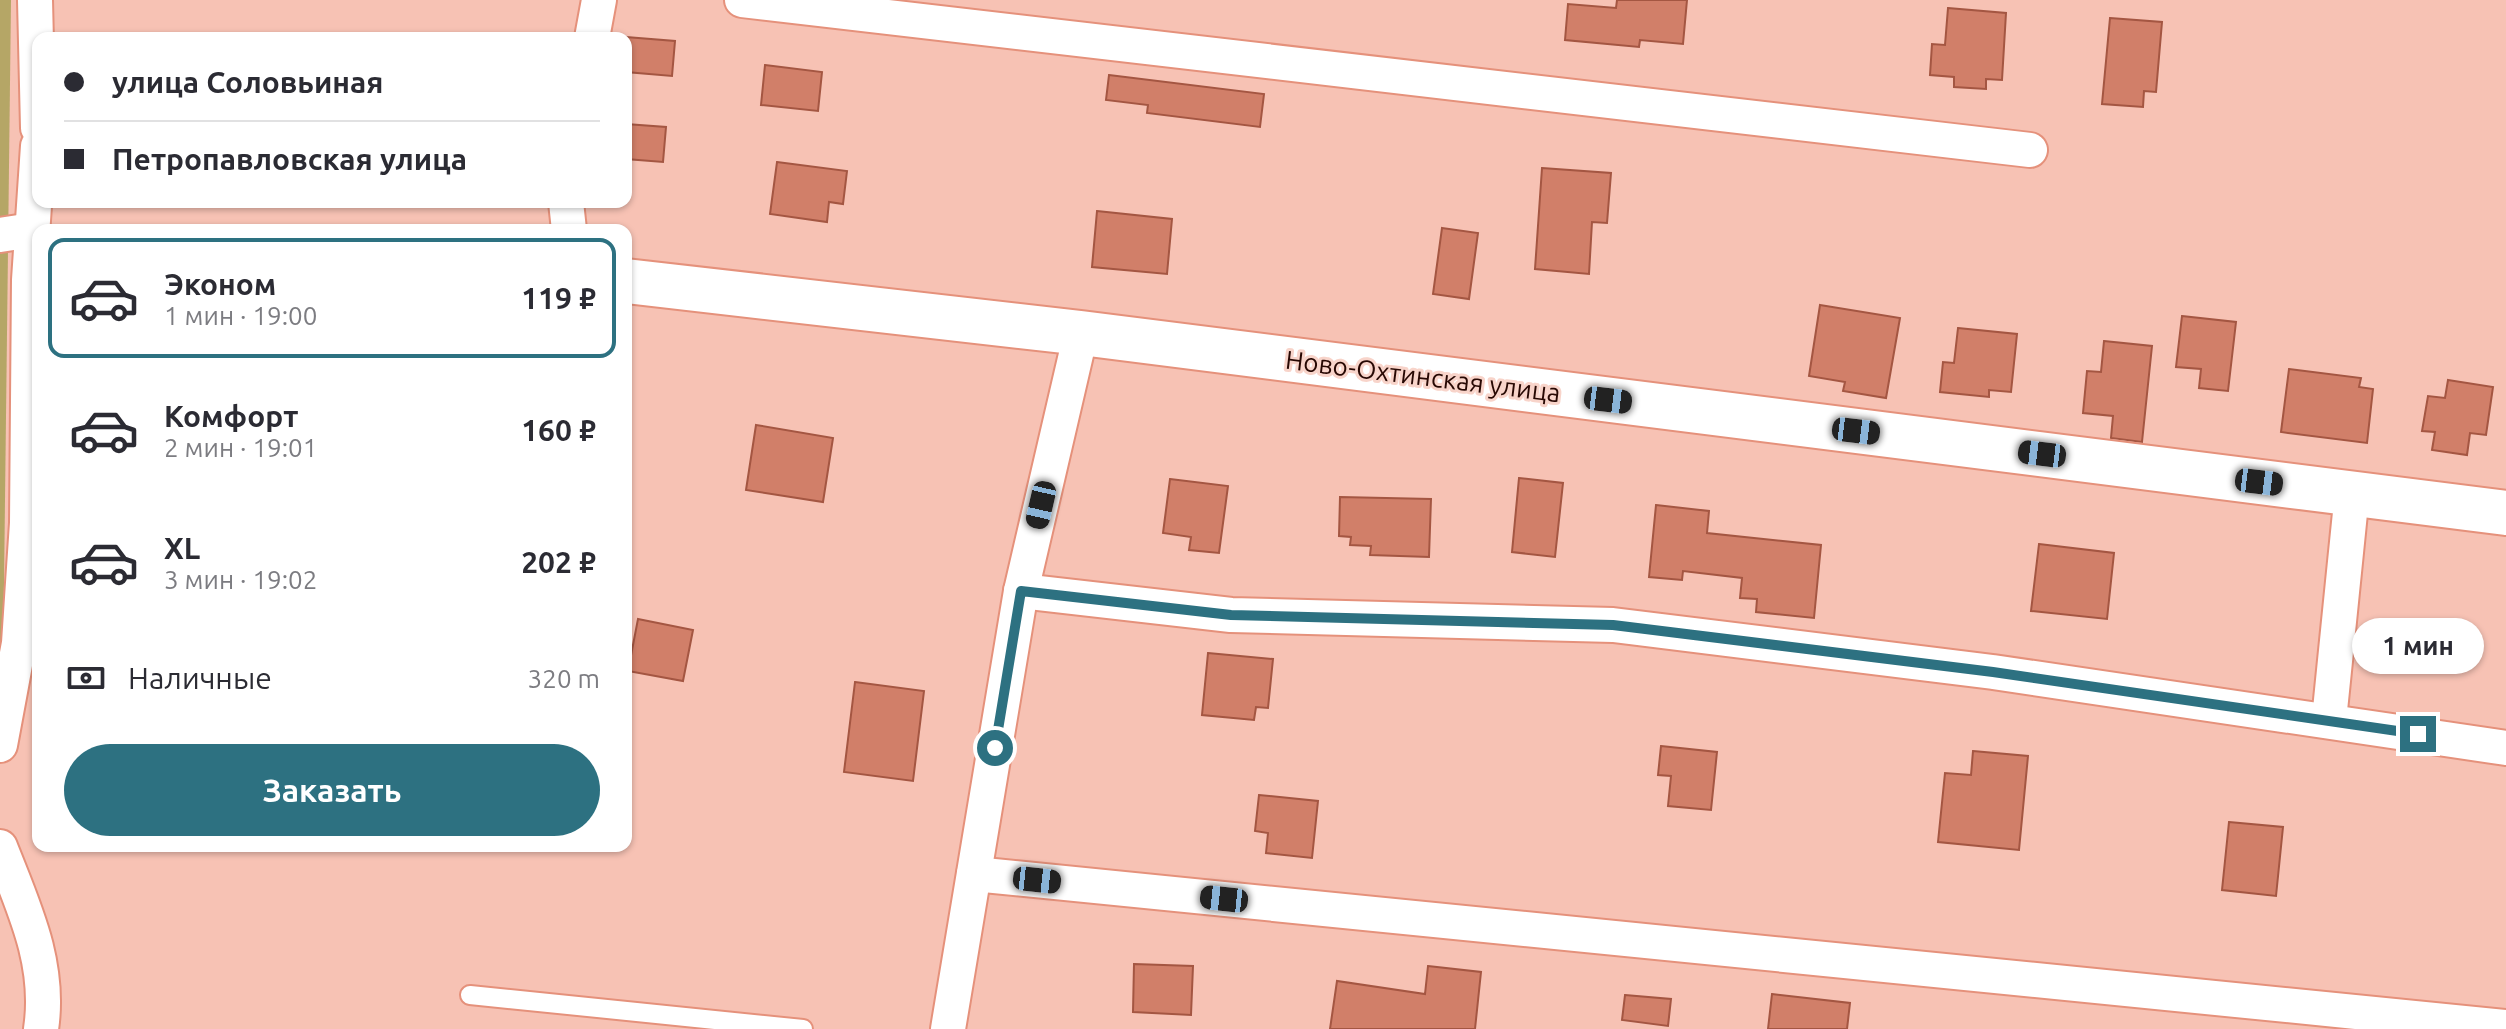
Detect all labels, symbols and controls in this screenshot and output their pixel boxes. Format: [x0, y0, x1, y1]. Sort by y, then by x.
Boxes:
text: улица Соловьиная [112, 65, 384, 99]
text: Петропавловская улица [112, 142, 467, 176]
icon: car [68, 262, 140, 334]
text: Эконом [164, 267, 276, 301]
text: 119 ₽ [521, 281, 596, 315]
text: 1 мин · 19:00 [164, 301, 317, 330]
street label: Ново-Охтинская улица [1284, 345, 1562, 407]
car [1583, 385, 1633, 415]
icon: car [68, 394, 140, 466]
text: Комфорт [164, 399, 298, 433]
text: 160 ₽ [521, 413, 596, 447]
car [1831, 416, 1881, 446]
text: 2 мин · 19:01 [164, 433, 317, 462]
car [2017, 439, 2067, 469]
car [2234, 467, 2284, 497]
car [1024, 479, 1058, 531]
icon: car [68, 526, 140, 598]
text: XL [164, 531, 200, 565]
text: 202 ₽ [521, 545, 596, 579]
text: 3 мин · 19:02 [164, 565, 317, 594]
callout: 1 мин [2352, 618, 2484, 674]
text: 1 мин [2382, 631, 2454, 660]
icon: cash [64, 656, 108, 700]
text: Наличные [128, 661, 272, 695]
text: 320 m [528, 664, 600, 693]
route end [2400, 716, 2436, 752]
route start [977, 730, 1013, 766]
button: Заказать [64, 744, 600, 836]
car [1012, 866, 1062, 894]
car [1199, 885, 1249, 913]

